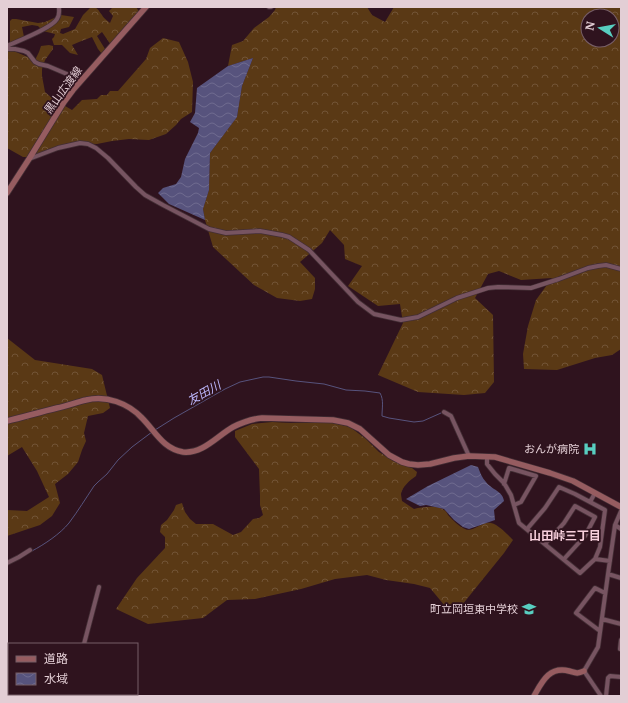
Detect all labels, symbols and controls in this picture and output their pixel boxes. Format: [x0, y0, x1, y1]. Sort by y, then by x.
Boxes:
north arrow [580, 8, 620, 48]
text: N [582, 20, 598, 32]
street label: 黒山広渡線 [41, 64, 85, 116]
water label: 友田川 [184, 376, 225, 408]
hospital icon: おんが病院 [582, 441, 598, 457]
place label: おんが病院 [524, 442, 579, 456]
district label: 山田峠三丁目 [529, 528, 601, 543]
school or university icon: 町立岡垣東中学校 [521, 601, 537, 617]
place label: 町立岡垣東中学校 [430, 602, 518, 616]
legend [8, 643, 138, 695]
text: 道路 [44, 651, 68, 666]
text: 水域 [44, 671, 68, 686]

